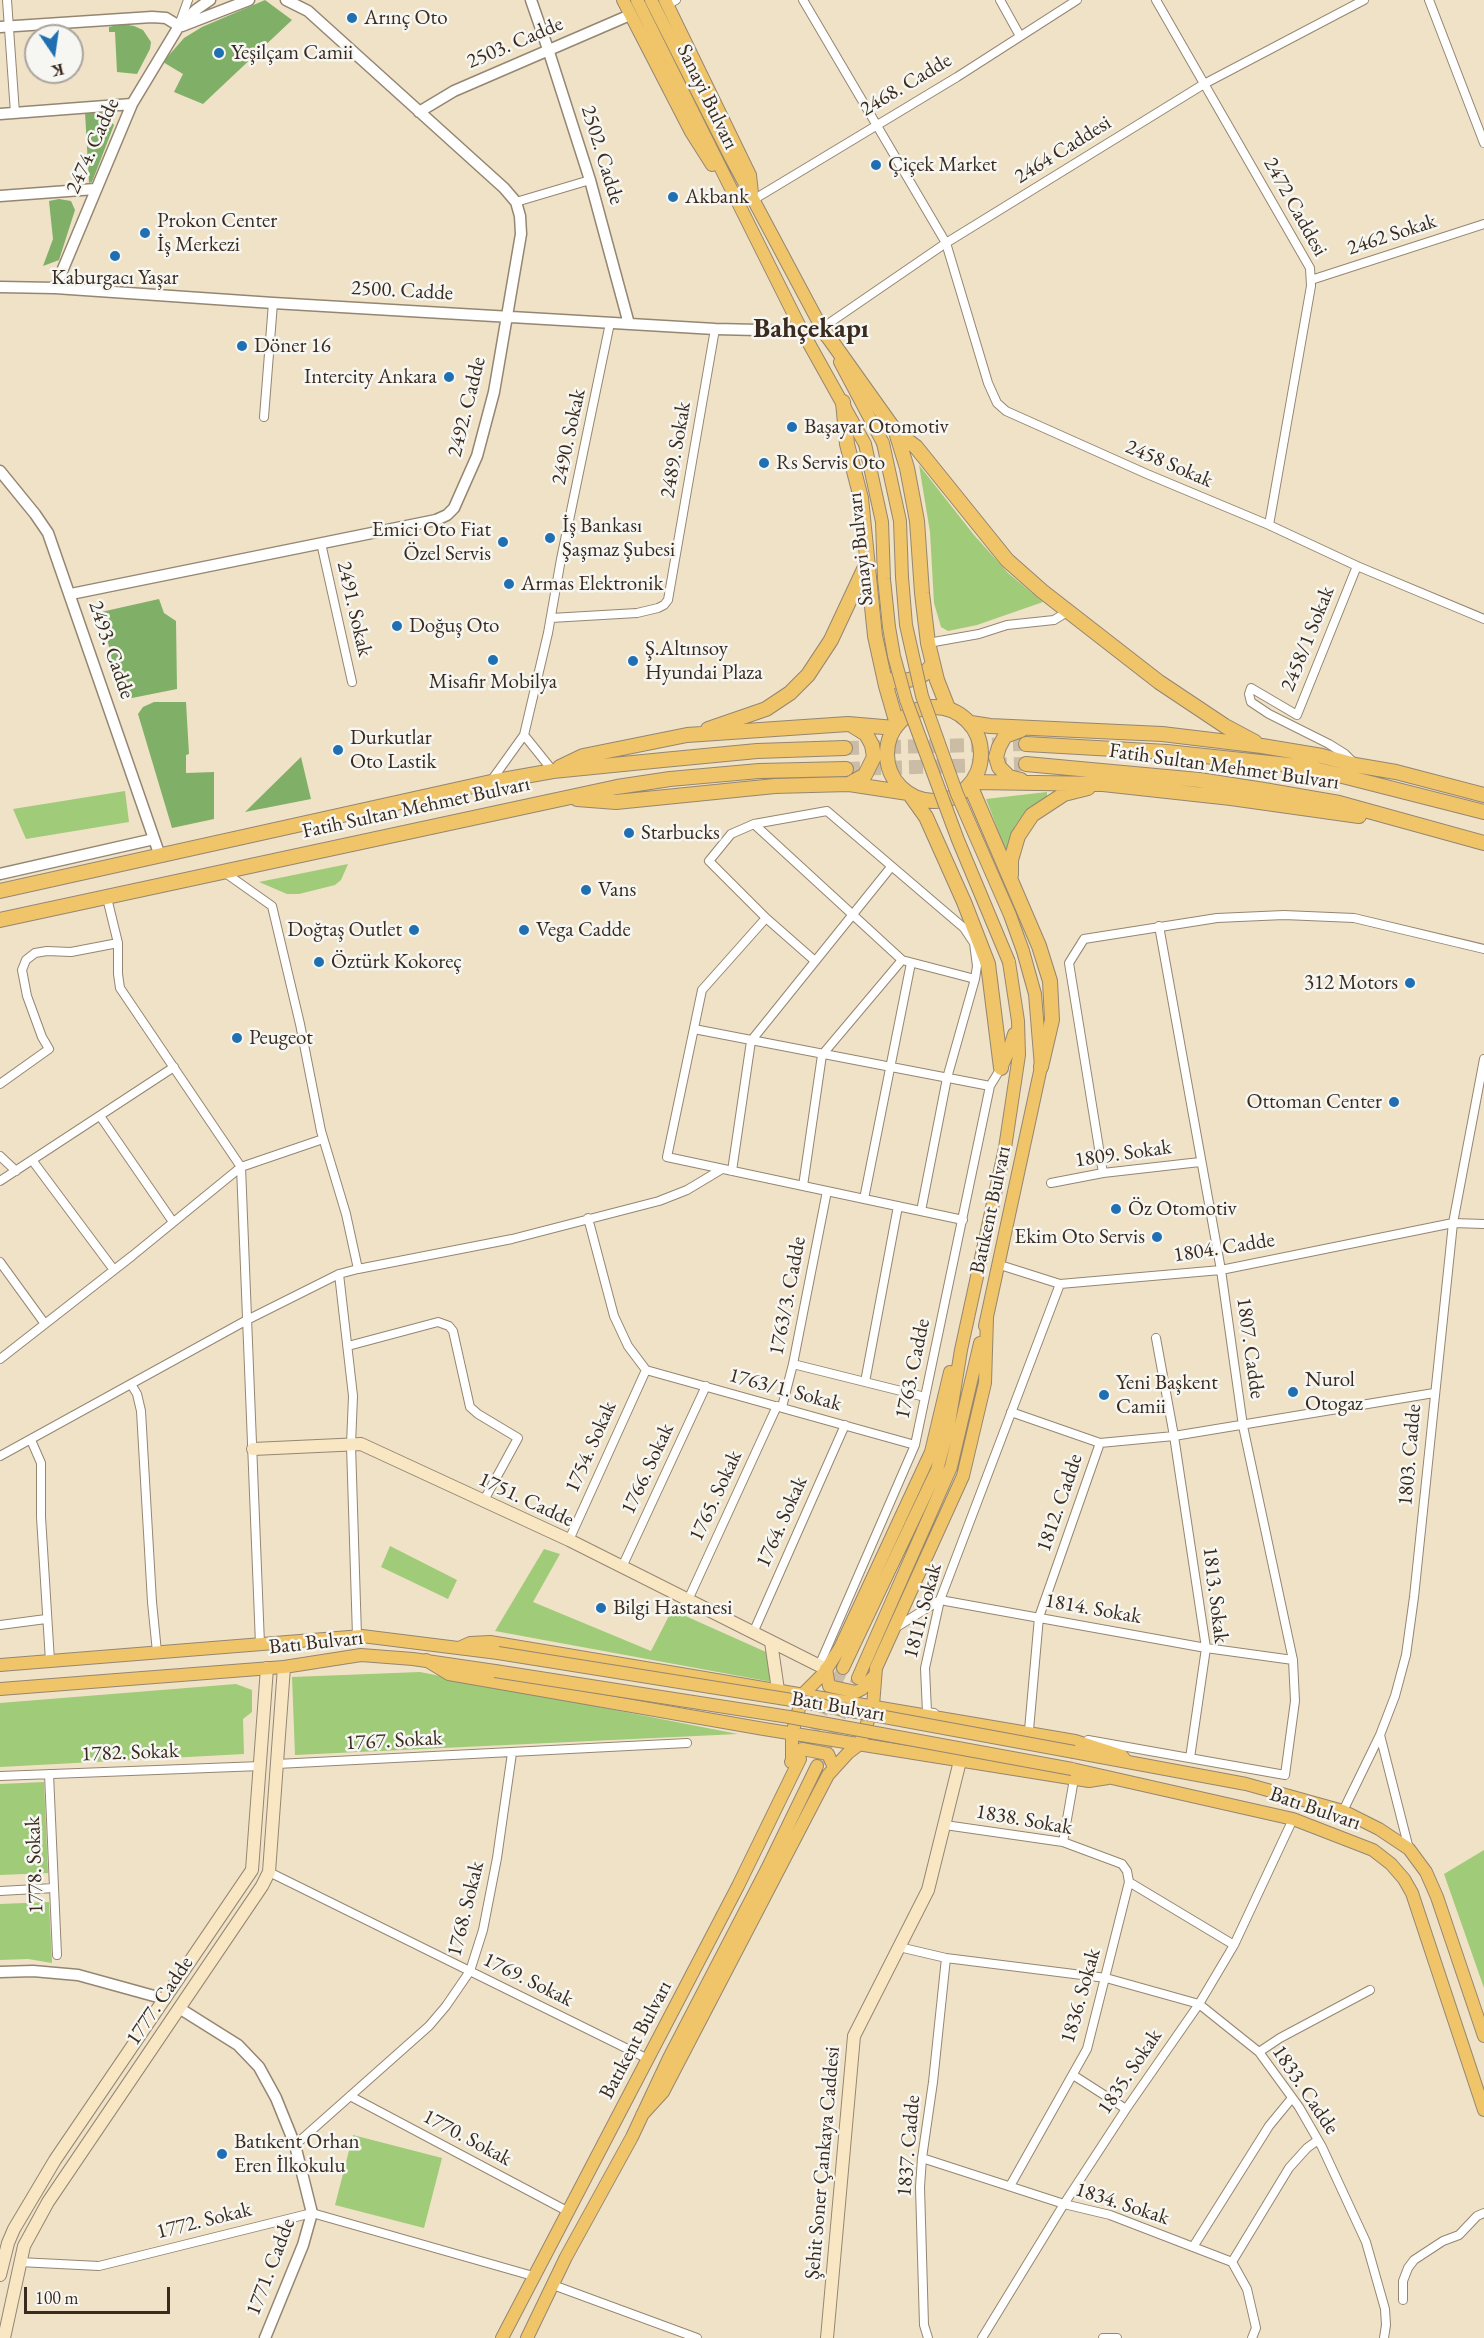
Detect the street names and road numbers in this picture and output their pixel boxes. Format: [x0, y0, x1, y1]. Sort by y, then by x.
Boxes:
street label: 2503. Cadde [463, 11, 567, 75]
street label: Sanayi Bulvarı [671, 40, 743, 154]
street label: 2468. Cadde [856, 48, 956, 122]
street label: 2474. Cadde [61, 94, 125, 198]
street label: 2502. Cadde [575, 103, 629, 207]
street label: 2464 Caddesi [1010, 110, 1116, 190]
street label: 2472 Caddesi [1258, 153, 1332, 261]
street label: 2462 Sokak [1344, 209, 1440, 261]
street label: 2500. Cadde [350, 276, 454, 306]
street label: 2492. Cadde [442, 354, 492, 460]
street label: 2490. Sokak [547, 387, 591, 487]
street label: 2489. Sokak [655, 400, 697, 500]
street label: 2458 Sokak [1122, 434, 1216, 494]
street label: Sanayi Bulvarı [843, 491, 879, 607]
street label: 2491. Sokak [331, 559, 377, 659]
street label: 2458/1 Sokak [1276, 583, 1340, 695]
street label: 2493. Cadde [82, 598, 140, 702]
street label: Fatih Sultan Mehmet Bulvarı [1107, 738, 1341, 796]
street label: Fatih Sultan Mehmet Bulvarı [300, 772, 532, 844]
street label: 1809. Sokak [1073, 1135, 1173, 1173]
street label: Batıkent Bulvarı [965, 1144, 1017, 1276]
street label: 1804. Cadde [1172, 1228, 1276, 1268]
street label: 1763/3. Cadde [764, 1234, 812, 1358]
street label: 1807. Cadde [1230, 1296, 1270, 1400]
street label: 1763. Cadde [890, 1316, 936, 1422]
street label: 1763/1. Sokak [726, 1363, 844, 1417]
street label: 1754. Sokak [560, 1397, 622, 1497]
street label: 1803. Cadde [1393, 1403, 1427, 1507]
street label: 1766. Sokak [616, 1420, 680, 1518]
street label: 1765. Sokak [684, 1447, 748, 1545]
street label: 1812. Cadde [1031, 1451, 1089, 1555]
street label: 1751. Cadde [474, 1467, 578, 1533]
street label: 1764. Sokak [751, 1472, 813, 1572]
street label: 1813. Sokak [1197, 1545, 1233, 1645]
street label: 1811. Sokak [898, 1561, 948, 1661]
street label: 1814. Sokak [1043, 1588, 1143, 1630]
street label: Batı Bulvarı [268, 1626, 364, 1660]
street label: Batı Bulvarı [789, 1686, 887, 1728]
street label: 1767. Sokak [345, 1726, 443, 1756]
street label: 1782. Sokak [81, 1739, 179, 1767]
street label: Batı Bulvarı [1266, 1782, 1364, 1836]
street label: 1838. Sokak [974, 1799, 1074, 1841]
street label: 1778. Sokak [21, 1816, 49, 1914]
street label: 1768. Sokak [442, 1859, 490, 1959]
street label: 1836. Sokak [1055, 1946, 1107, 2046]
street label: 1769. Sokak [479, 1947, 577, 2013]
street label: 1777. Cadde [121, 1952, 199, 2050]
street label: Batıkent Bulvarı [594, 1977, 678, 2103]
street label: 1835. Sokak [1092, 2025, 1168, 2119]
street label: 1833. Cadde [1266, 2041, 1344, 2139]
street label: Şehit Soner Çankaya Caddesi [800, 2045, 846, 2281]
street label: 1837. Cadde [892, 2094, 926, 2198]
street label: 1770. Sokak [418, 2104, 516, 2172]
street label: 1834. Sokak [1072, 2177, 1172, 2231]
street label: 1772. Sokak [154, 2197, 254, 2245]
street label: 1771. Cadde [241, 2215, 301, 2319]

